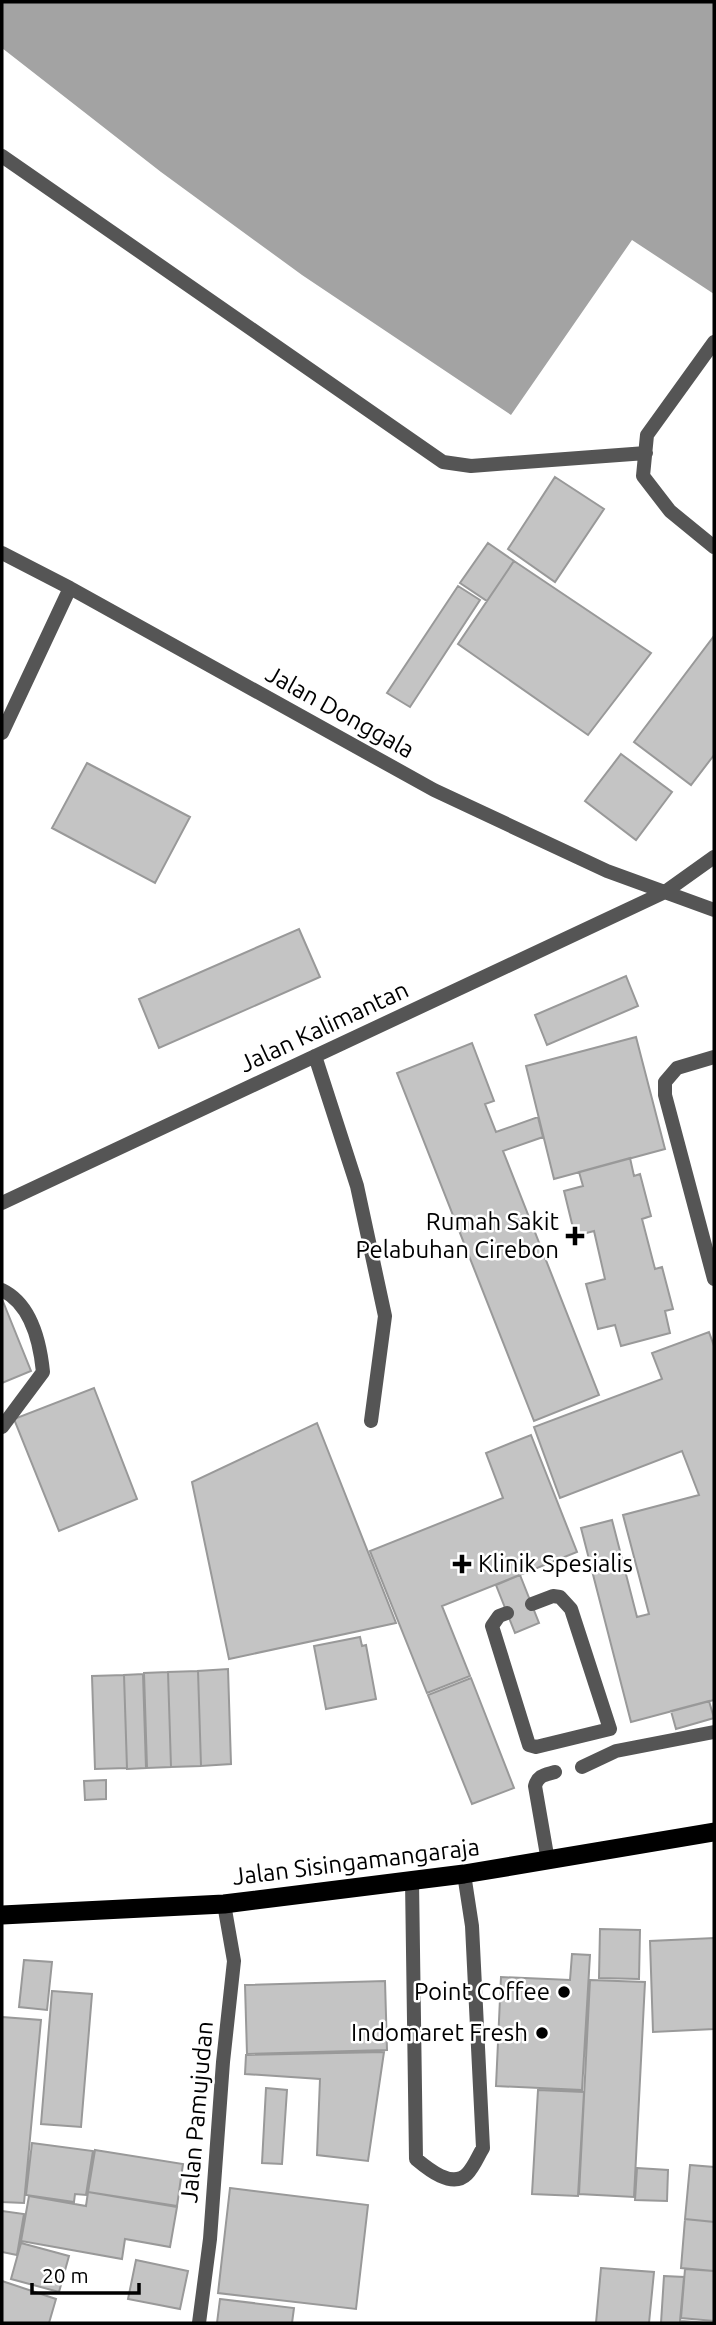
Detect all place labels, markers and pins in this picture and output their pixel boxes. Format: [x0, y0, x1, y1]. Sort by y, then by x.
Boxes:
place label: Rumah Sakit Pelabuhan Cirebon [356, 1208, 560, 1263]
marker: Rumah Sakit Pelabuhan Cirebon [565, 1226, 585, 1246]
place label: Klinik Spesialis [478, 1550, 633, 1577]
marker: Klinik Spesialis [452, 1554, 472, 1574]
place label: Point Coffee [414, 1978, 550, 2005]
marker: Point Coffee [556, 1984, 572, 2000]
place label: Indomaret Fresh [351, 2019, 528, 2046]
marker: Indomaret Fresh [534, 2025, 550, 2041]

